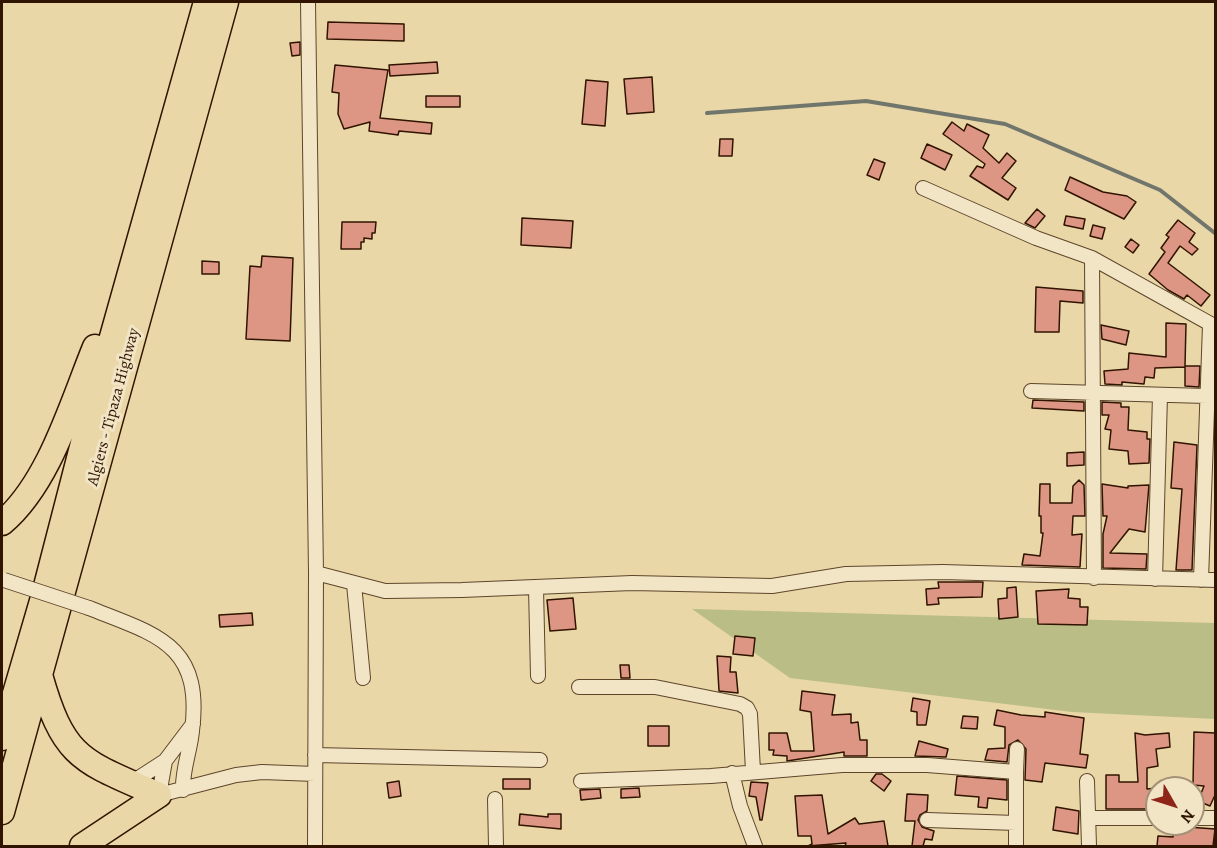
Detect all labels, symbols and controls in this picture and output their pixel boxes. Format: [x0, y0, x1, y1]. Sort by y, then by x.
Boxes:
street label: Algiers - Tipaza Highway [84, 326, 144, 488]
north arrow [1145, 776, 1205, 836]
text: N [1175, 805, 1200, 828]

